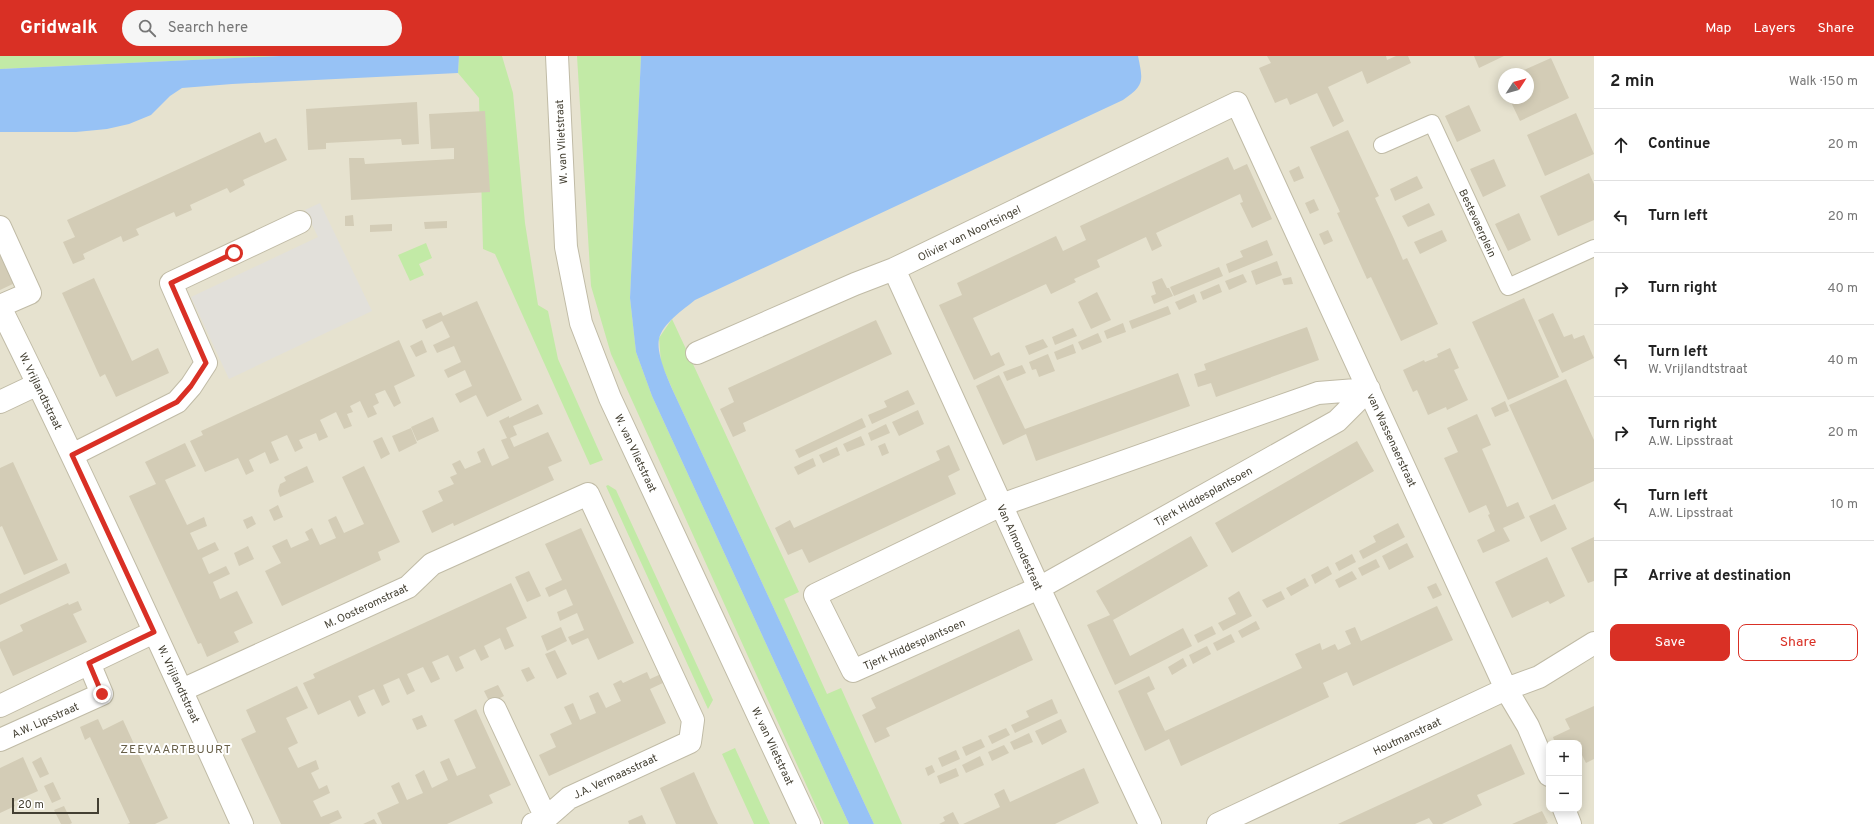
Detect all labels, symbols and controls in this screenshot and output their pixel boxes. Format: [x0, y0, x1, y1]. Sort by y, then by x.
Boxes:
search box [122, 10, 402, 46]
text: Gridwalk [20, 16, 98, 40]
icon: search [136, 17, 158, 39]
text: Search here [168, 19, 248, 38]
text: Map [1705, 20, 1731, 37]
text: Layers [1753, 20, 1795, 37]
text: Share [1817, 20, 1854, 37]
north arrow [1498, 68, 1534, 104]
text: 2 min [1610, 71, 1654, 93]
text: Walk · 150 m [1789, 74, 1858, 90]
street label: W. van Vlietstraat [553, 99, 571, 185]
icon: ahead [1610, 134, 1632, 156]
text: Continue [1648, 135, 1710, 154]
text: 20 m [1828, 137, 1858, 153]
street label: Bestevaerplein [1455, 187, 1499, 260]
street label: Olivier van Noortsingel [916, 203, 1023, 265]
icon: left [1610, 206, 1632, 228]
text: Turn left [1648, 207, 1708, 226]
text: 20 m [1828, 209, 1858, 225]
route start [225, 244, 243, 262]
icon: right [1610, 278, 1632, 300]
text: Turn right [1648, 279, 1717, 298]
text: 40 m [1828, 281, 1858, 297]
text: Turn left [1648, 343, 1708, 362]
icon: left [1610, 350, 1632, 372]
street label: W. Vrijlandtstraat [15, 351, 65, 432]
text: 40 m [1828, 353, 1858, 369]
text: W. Vrijlandtstraat [1648, 362, 1748, 378]
street label: van Wassenaerstraat [1363, 391, 1419, 489]
street label: W. van Vlietstraat [611, 412, 659, 495]
text: Turn right [1648, 415, 1717, 434]
icon: right [1610, 422, 1632, 444]
text: 20 m [1828, 425, 1858, 441]
text: A.W. Lipsstraat [1648, 434, 1733, 450]
street label: Tjerk Hiddesplantsoen [1152, 464, 1255, 530]
text: Turn left [1648, 487, 1708, 506]
icon: left [1610, 494, 1632, 516]
text: 10 m [1831, 497, 1858, 513]
street label: Van Almondestraat [993, 502, 1045, 593]
text: A.W. Lipsstraat [1648, 506, 1733, 522]
icon: arrive [1610, 566, 1632, 588]
text: Arrive at destination [1648, 567, 1791, 586]
street label: M. Oosteromstraat [322, 581, 411, 632]
street label: Tjerk Hiddesplantsoen [861, 616, 968, 674]
button: Save [1610, 624, 1730, 661]
button: Share [1738, 624, 1858, 661]
street label: W. Vrijlandtstraat [154, 643, 202, 726]
route end [93, 685, 111, 703]
street label: A.W. Lipsstraat [10, 700, 81, 742]
street label: W. van Vlietstraat [748, 705, 796, 788]
street label: Houtmanstraat [1371, 715, 1444, 759]
map controls [1546, 740, 1582, 812]
button: + [1546, 740, 1582, 776]
district label: ZEEVAARTBUURT [120, 742, 232, 758]
street label: J.A. Vermaasstraat [571, 751, 660, 803]
button: − [1546, 776, 1582, 812]
scale bar [12, 796, 99, 815]
text: 20 m [18, 798, 44, 812]

